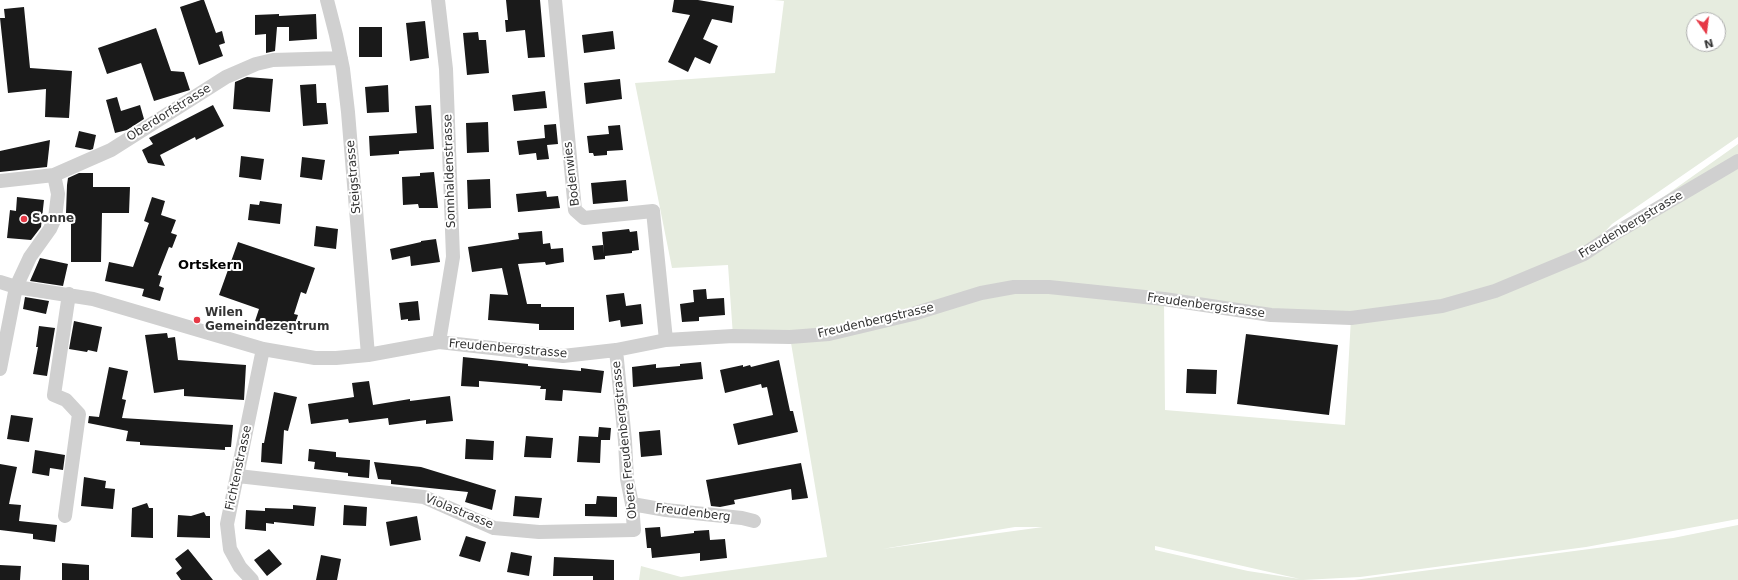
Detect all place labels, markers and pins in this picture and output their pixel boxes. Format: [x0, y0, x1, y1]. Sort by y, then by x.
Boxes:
place label: Sonne [32, 212, 74, 226]
marker: Sonne [19, 214, 29, 224]
place label: Wilen Gemeindezentrum [205, 306, 329, 334]
marker: Wilen Gemeindezentrum [192, 315, 202, 325]

